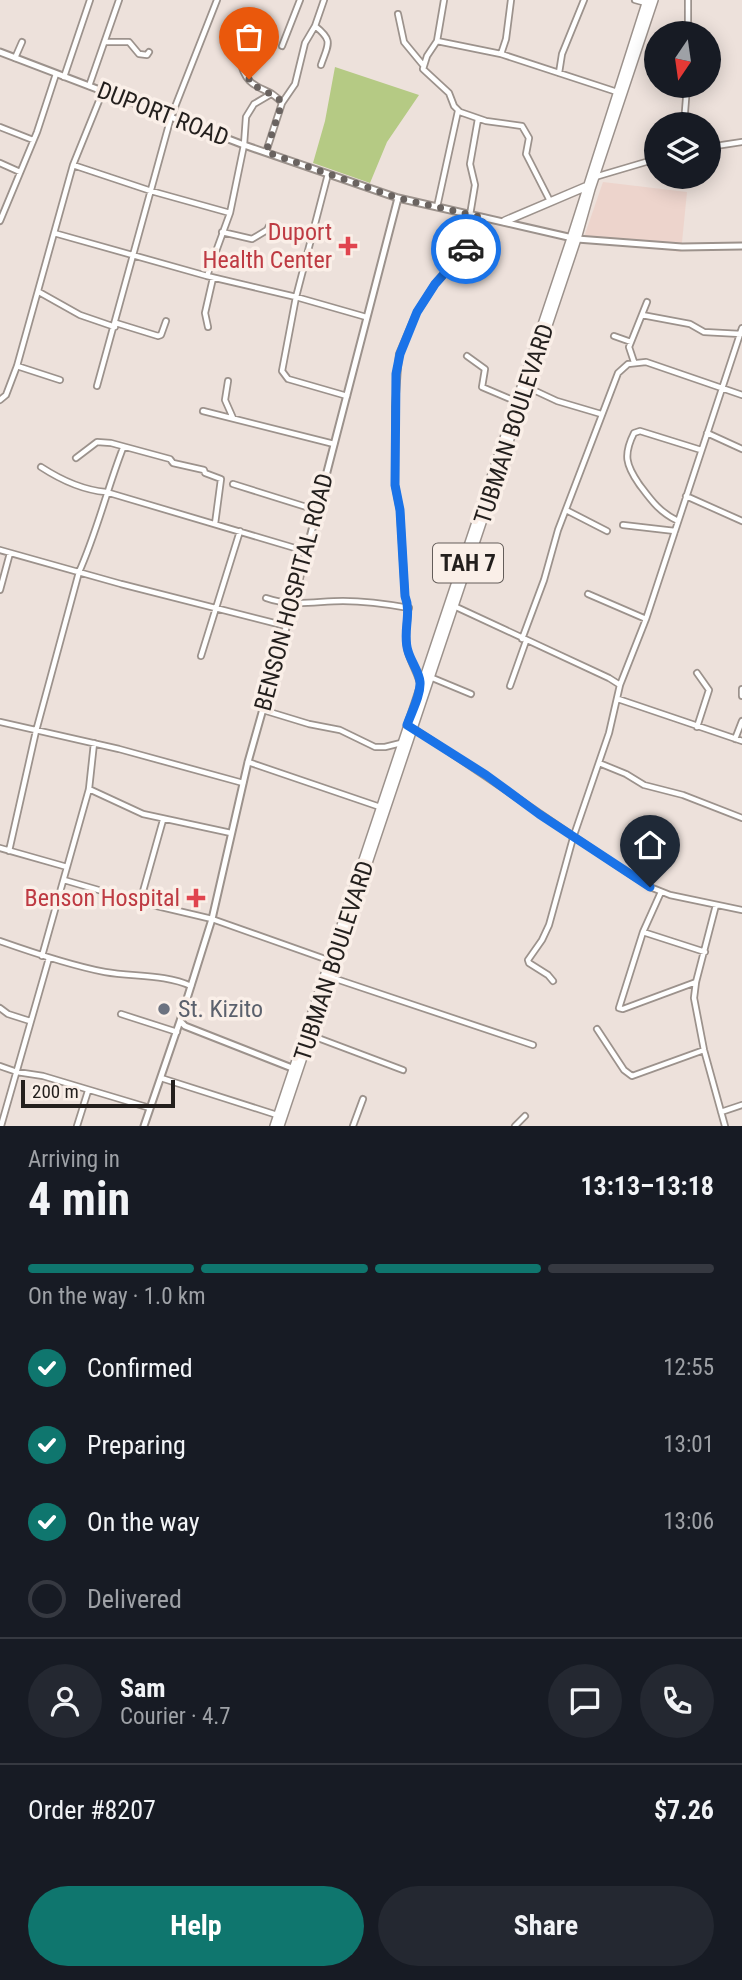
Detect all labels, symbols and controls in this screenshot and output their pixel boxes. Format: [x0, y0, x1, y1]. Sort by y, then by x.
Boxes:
pin [219, 7, 279, 79]
icon: bag [230, 18, 268, 56]
north arrow [644, 21, 721, 98]
map controls [644, 21, 721, 189]
street label: DUPORT ROAD [93, 76, 233, 152]
button: layers [644, 112, 721, 189]
courier [431, 214, 501, 284]
place label: Duport Health Center [203, 218, 332, 274]
icon: car [447, 230, 485, 268]
marker: Duport Health Center [338, 236, 358, 256]
street label: TUBMAN BOULEVARD [468, 320, 560, 528]
street label: BENSON HOSPITAL ROAD [249, 470, 339, 714]
road number: TAH 7 [433, 544, 503, 582]
pin [620, 815, 680, 887]
icon: home [631, 826, 669, 864]
street label: TUBMAN BOULEVARD [288, 857, 380, 1065]
place label: Benson Hospital [25, 884, 180, 912]
marker: Benson Hospital [186, 888, 206, 908]
place label: St. Kizito [178, 995, 263, 1023]
marker: St. Kizito [156, 1001, 172, 1017]
scale bar [21, 1077, 175, 1109]
text: 200 m [32, 1080, 79, 1103]
text: Arriving in [28, 1146, 120, 1173]
text: 13:13–13:18 [580, 1171, 714, 1201]
text: 4 min [28, 1172, 130, 1226]
text: On the way · 1.0 km [28, 1283, 206, 1310]
icon: check [28, 1349, 66, 1387]
text: Confirmed [87, 1353, 193, 1383]
text: 12:55 [663, 1354, 714, 1381]
icon: check [28, 1426, 66, 1464]
text: Preparing [87, 1430, 186, 1460]
text: 13:01 [663, 1431, 714, 1458]
icon: check [28, 1503, 66, 1541]
text: On the way [87, 1507, 200, 1537]
text: 13:06 [663, 1508, 714, 1535]
text: Delivered [87, 1584, 182, 1614]
button: person [28, 1664, 102, 1738]
button: chat [548, 1664, 622, 1738]
button: phone [640, 1664, 714, 1738]
text: Sam [120, 1673, 166, 1703]
text: Courier · 4.7 [120, 1703, 231, 1730]
text: Order #8207 [28, 1795, 156, 1825]
text: $7.26 [654, 1795, 714, 1825]
button: Help [28, 1886, 364, 1966]
button: Share [378, 1886, 714, 1966]

